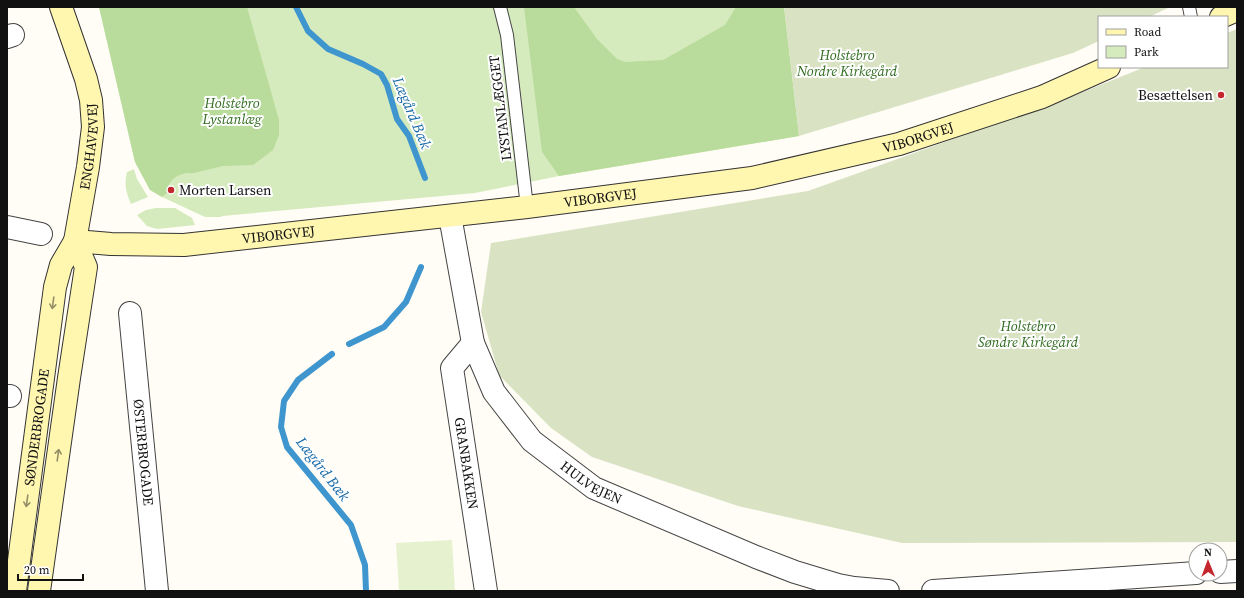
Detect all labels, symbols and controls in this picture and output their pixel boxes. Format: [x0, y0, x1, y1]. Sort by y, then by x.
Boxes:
legend [1098, 16, 1228, 68]
text: Road [1134, 24, 1161, 40]
text: Park [1134, 44, 1159, 60]
park label: Holstebro Nordre Kirkegård [796, 45, 898, 81]
street label: LYSTANLÆGGET [484, 54, 516, 162]
water label: Lægård Bæk [387, 73, 437, 153]
place label: Besættelsen [1138, 85, 1214, 105]
marker: Besættelsen [1216, 90, 1226, 100]
park label: Holstebro Lystanlæg [202, 93, 263, 129]
street label: ENGHAVEVEJ [74, 102, 103, 191]
street label: VIBORGVEJ [880, 117, 956, 158]
place label: Morten Larsen [179, 180, 272, 200]
street label: VIBORGVEJ [562, 183, 638, 212]
marker: Morten Larsen [166, 185, 176, 195]
street label: VIBORGVEJ [240, 221, 316, 249]
one-way arrow [49, 296, 57, 309]
park label: Holstebro Søndre Kirkegård [978, 316, 1079, 352]
street label: SØNDERBROGADE [19, 368, 54, 487]
street label: ØSTERBROGADE [128, 398, 159, 507]
street label: GRANBAKKEN [450, 416, 483, 511]
water label: Lægård Bæk [291, 431, 356, 506]
one-way arrow [54, 449, 62, 462]
street label: HULVEJEN [556, 456, 625, 509]
one-way arrow [23, 494, 31, 507]
north arrow [1188, 542, 1228, 582]
text: N [1204, 545, 1212, 560]
scale bar [18, 556, 83, 582]
text: 20 m [24, 562, 50, 578]

